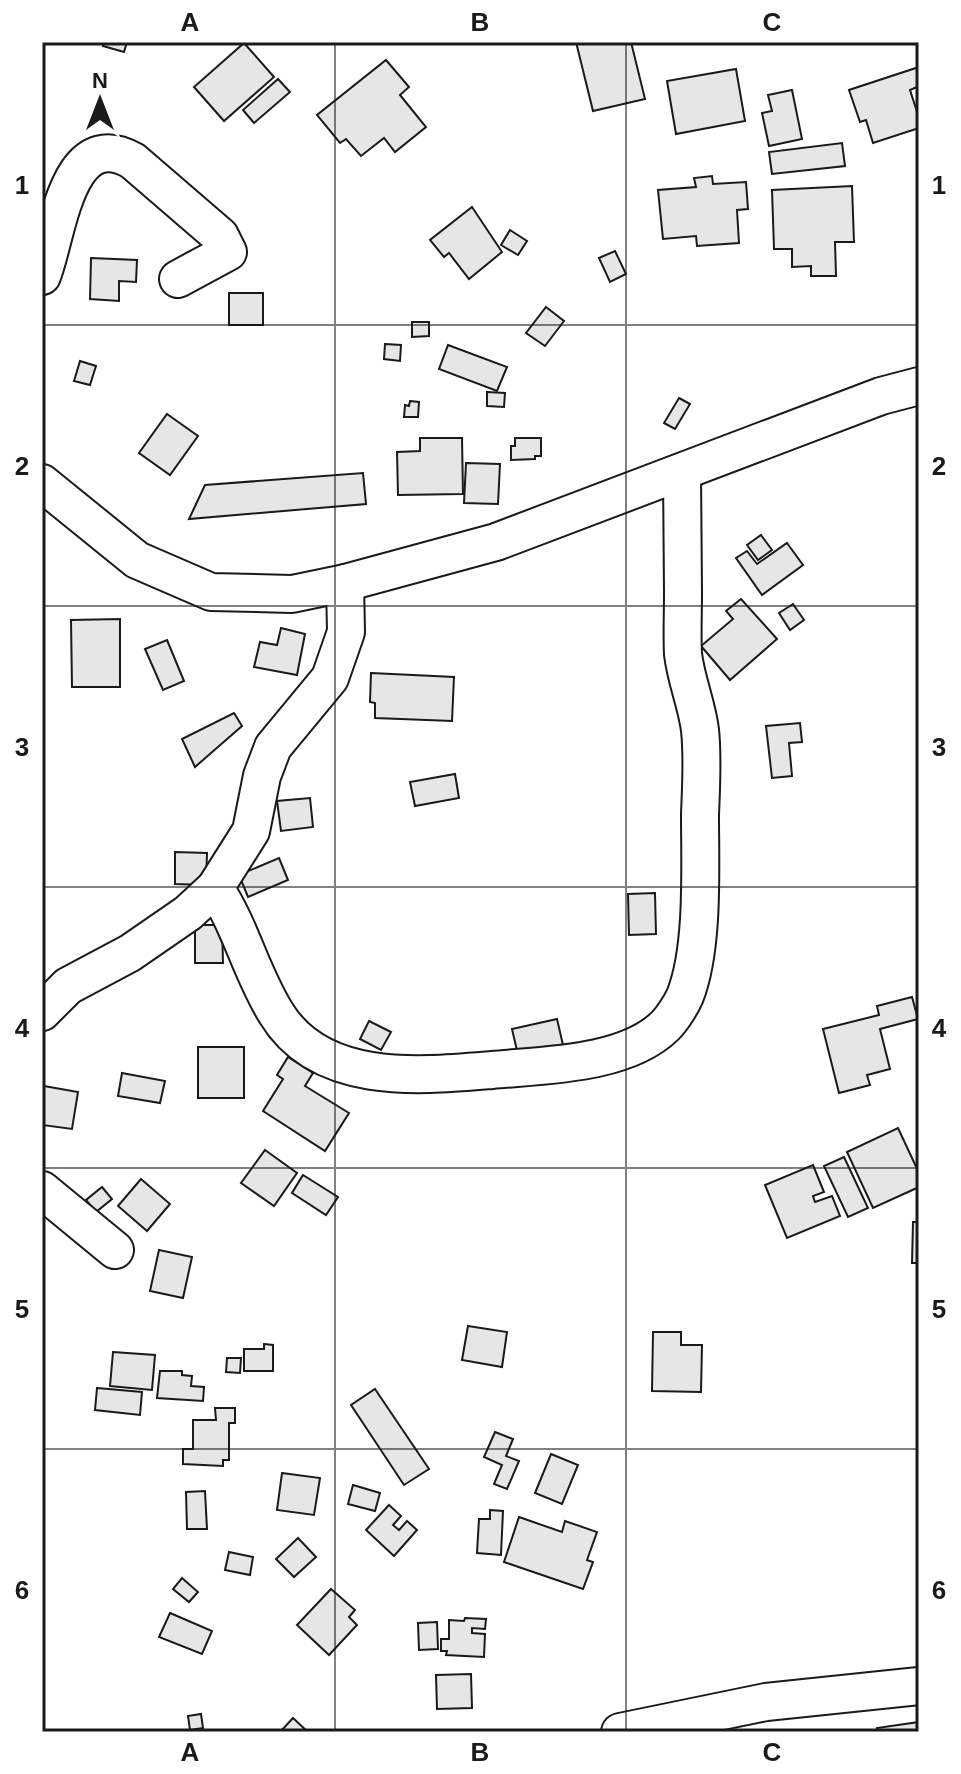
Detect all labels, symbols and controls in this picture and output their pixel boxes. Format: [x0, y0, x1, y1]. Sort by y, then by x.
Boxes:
text: A [181, 7, 200, 37]
text: B [471, 7, 489, 37]
text: C [763, 7, 782, 37]
north arrow [60, 60, 140, 140]
text: N [92, 68, 108, 93]
text: 1 [15, 170, 29, 200]
text: 1 [932, 170, 946, 200]
text: 2 [15, 451, 29, 481]
text: 2 [932, 451, 946, 481]
text: 3 [15, 732, 29, 762]
text: 3 [932, 732, 946, 762]
text: 4 [15, 1013, 30, 1043]
text: 4 [932, 1013, 947, 1043]
text: 5 [15, 1294, 29, 1324]
text: 5 [932, 1294, 946, 1324]
text: 6 [15, 1575, 29, 1605]
text: 6 [932, 1575, 946, 1605]
text: A [181, 1737, 200, 1767]
text: B [471, 1737, 489, 1767]
text: C [763, 1737, 782, 1767]

